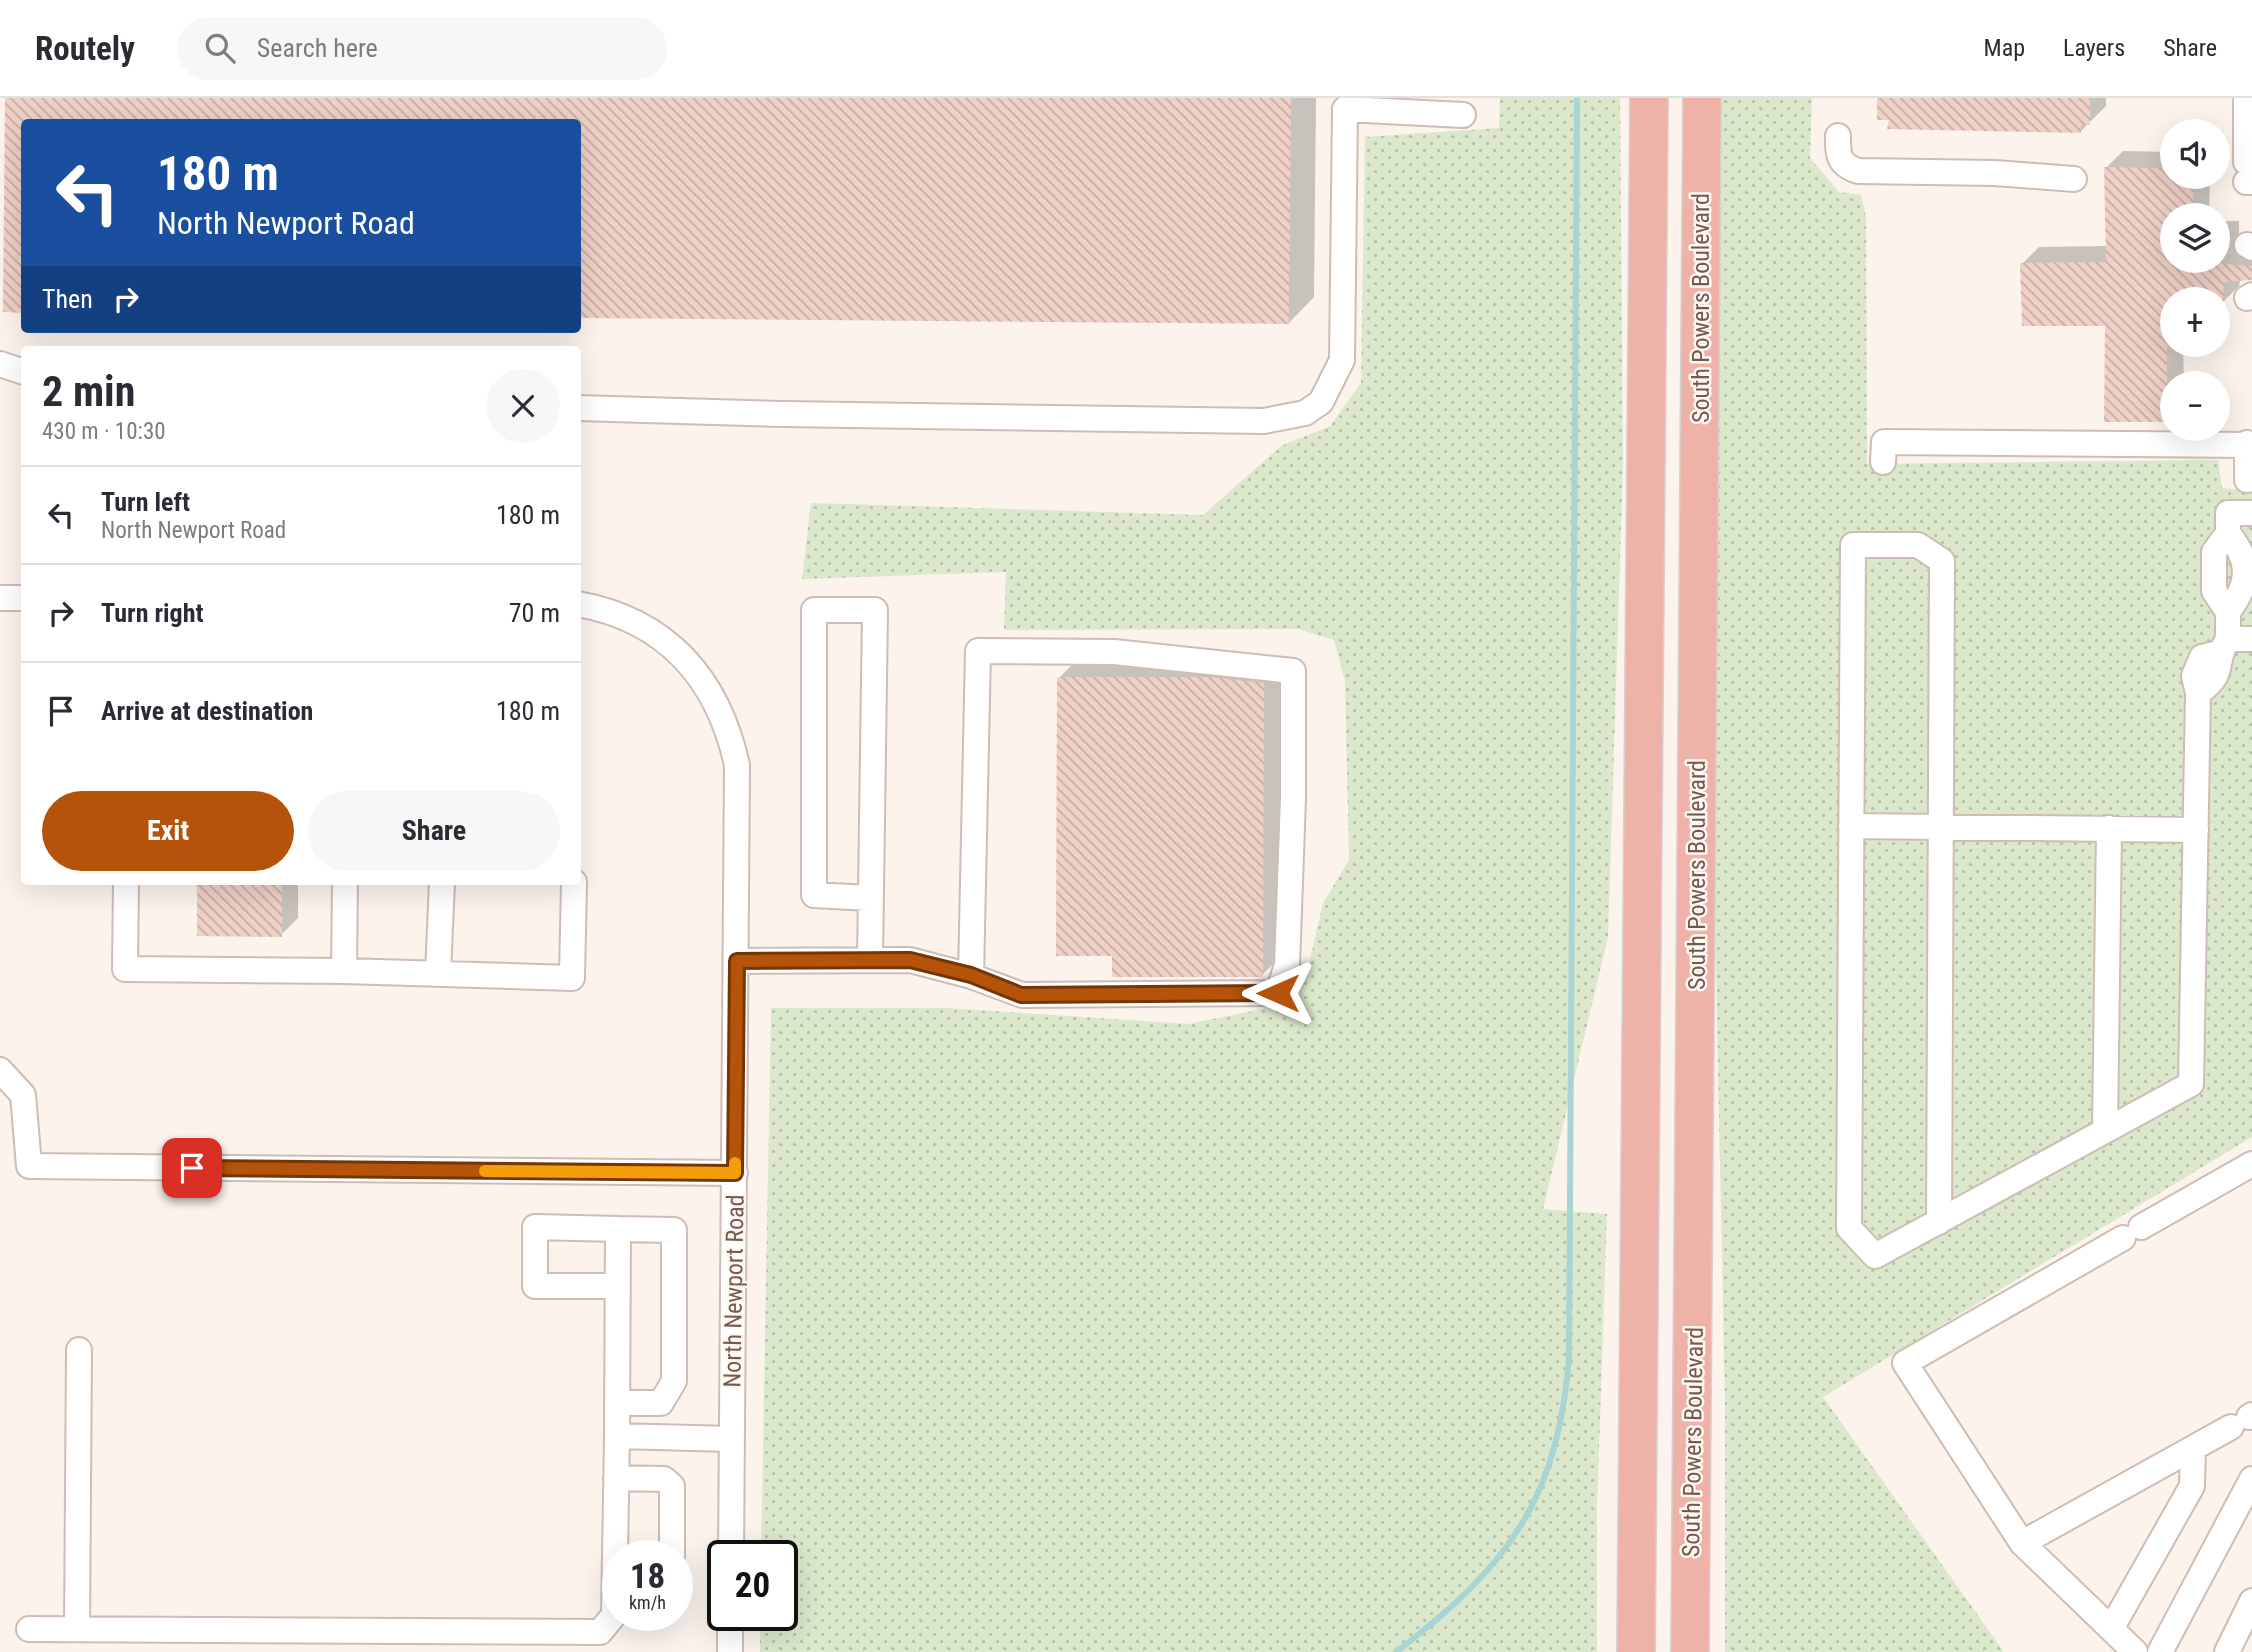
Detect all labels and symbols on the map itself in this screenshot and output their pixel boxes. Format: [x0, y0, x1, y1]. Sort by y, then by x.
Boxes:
street label: South Powers Boulevard [1687, 193, 1715, 423]
street label: South Powers Boulevard [1683, 760, 1711, 990]
position arrow [1241, 956, 1315, 1030]
pin [162, 1138, 222, 1198]
street label: North Newport Road [718, 1194, 750, 1388]
street label: South Powers Boulevard [1677, 1327, 1709, 1557]
speed limit sign: 20 [707, 1540, 798, 1631]

